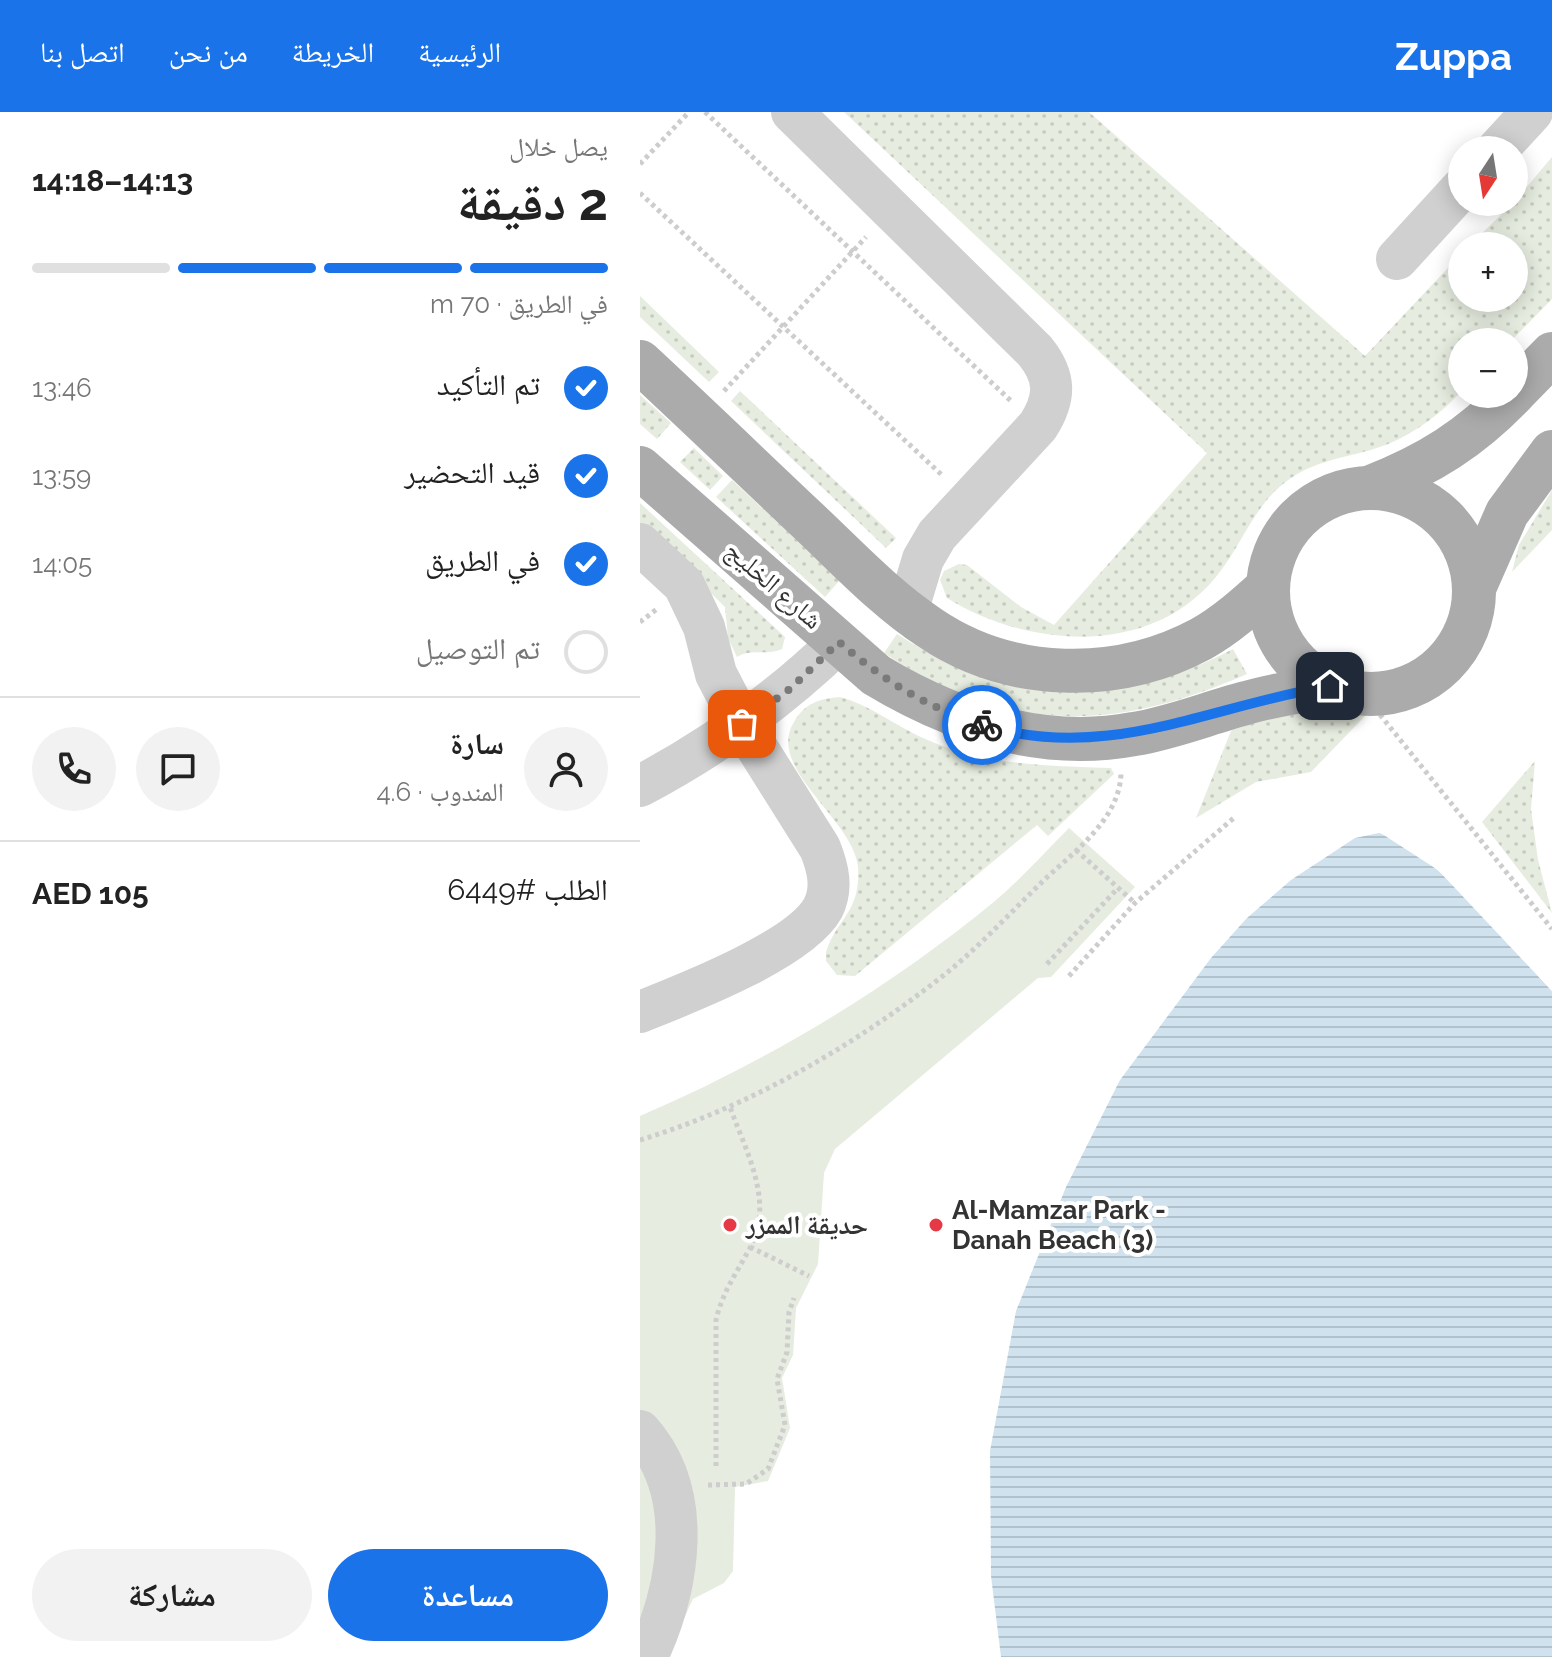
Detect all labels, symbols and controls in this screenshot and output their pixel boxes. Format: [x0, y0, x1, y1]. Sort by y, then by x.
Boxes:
text: Zuppa [1395, 34, 1512, 79]
text: اتصل بنا [40, 36, 125, 69]
text: من نحن [169, 36, 248, 69]
text: الخريطة [292, 36, 374, 69]
text: الرئيسية [418, 36, 501, 69]
text: يصل خلال [509, 132, 608, 162]
north arrow [1448, 136, 1528, 216]
map controls [1448, 136, 1528, 408]
text: 14:13–14:18 [32, 163, 193, 198]
text: 2 دقيقة [457, 171, 608, 232]
button: + [1448, 232, 1528, 312]
text: في الطريق · 70 m [430, 289, 608, 319]
button: − [1448, 328, 1528, 408]
icon: check [564, 366, 608, 410]
text: تم التأكيد [437, 367, 540, 402]
text: 13:46 [32, 373, 92, 403]
icon: check [564, 454, 608, 498]
text: قيد التحضير [404, 455, 540, 490]
text: 13:59 [32, 461, 91, 491]
street label: شارع الخليج [718, 535, 828, 637]
icon: check [564, 542, 608, 586]
text: في الطريق [425, 543, 540, 578]
text: 14:05 [32, 549, 92, 579]
text: تم التوصيل [416, 631, 540, 666]
pin [1296, 652, 1364, 720]
icon: home [1308, 664, 1352, 708]
courier [942, 685, 1022, 765]
pin [708, 690, 776, 758]
icon: bag [720, 702, 764, 746]
icon: bike [960, 703, 1004, 747]
text: سارة [450, 726, 504, 761]
button: phone [32, 727, 116, 811]
button: chat [136, 727, 220, 811]
button: person [524, 727, 608, 811]
text: المندوب · 4.6 [376, 777, 504, 807]
text: الطلب #6449 [447, 872, 608, 907]
text: AED 105 [32, 876, 149, 911]
place label: Al-Mamzar Park - Danah Beach (3) [952, 1195, 1166, 1255]
place label: حديقة الممزر [745, 1210, 868, 1240]
marker: حديقة الممزر [721, 1216, 739, 1234]
marker: Al-Mamzar Park - Danah Beach (3) [927, 1216, 945, 1234]
button: مشاركة [32, 1549, 312, 1641]
button: مساعدة [328, 1549, 608, 1641]

